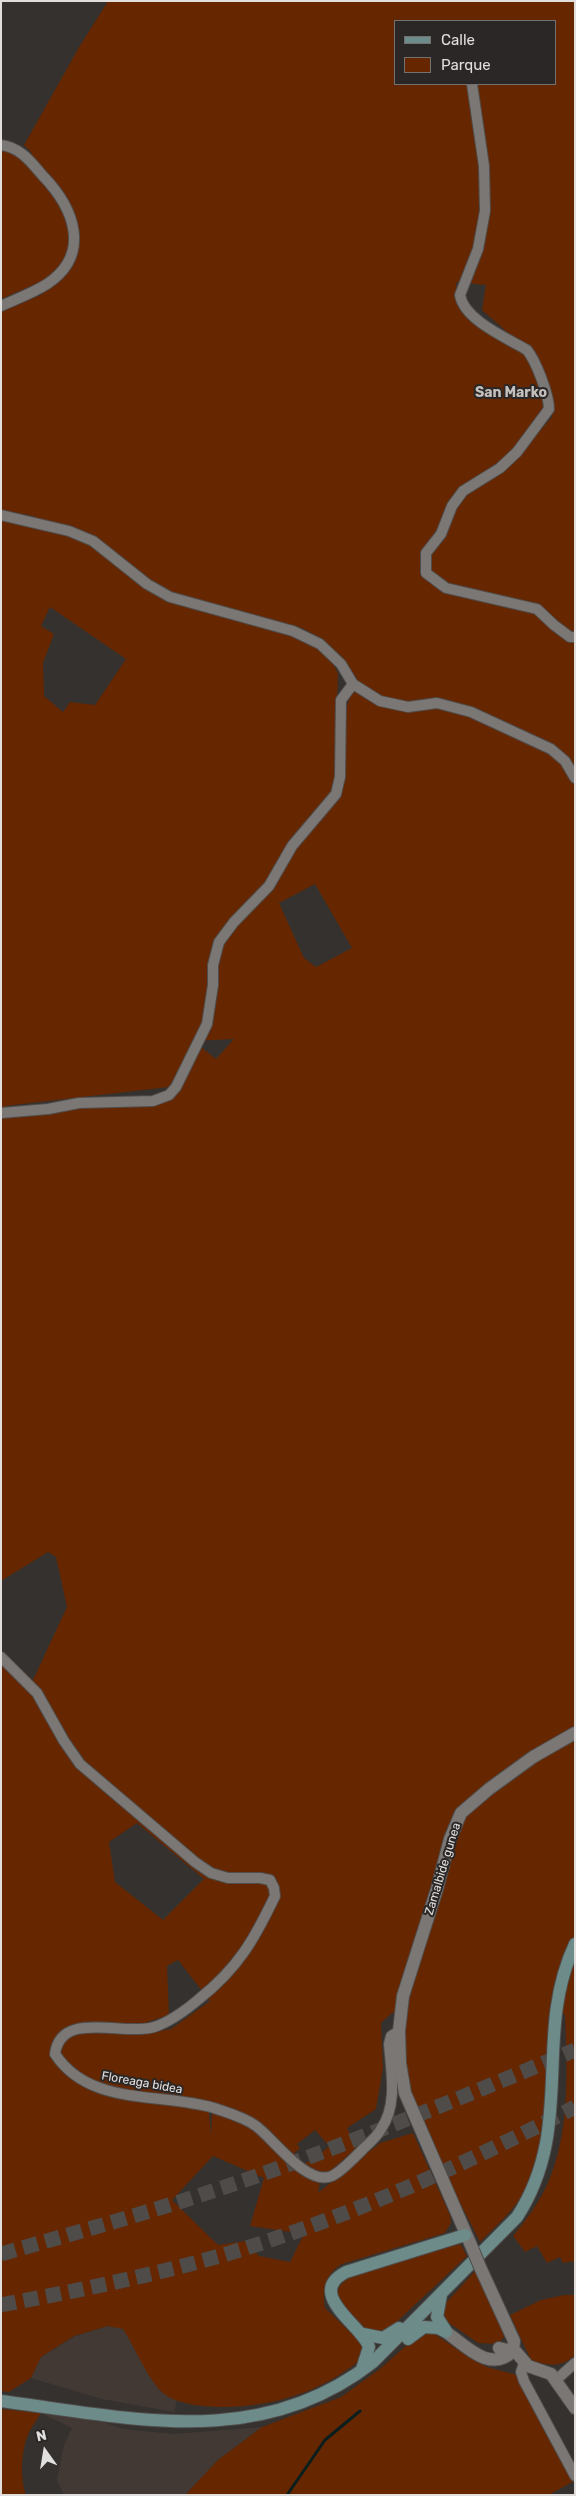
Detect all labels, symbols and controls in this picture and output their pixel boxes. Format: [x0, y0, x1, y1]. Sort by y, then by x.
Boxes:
legend [394, 20, 556, 85]
text: Calle [441, 31, 475, 49]
text: Parque [441, 56, 491, 74]
district label: San Marko [475, 385, 547, 401]
street label: Zamalbide gunea [422, 1821, 464, 1917]
street label: Floreaga bidea [100, 2069, 184, 2097]
north arrow [20, 2426, 70, 2476]
text: N [35, 2426, 48, 2445]

